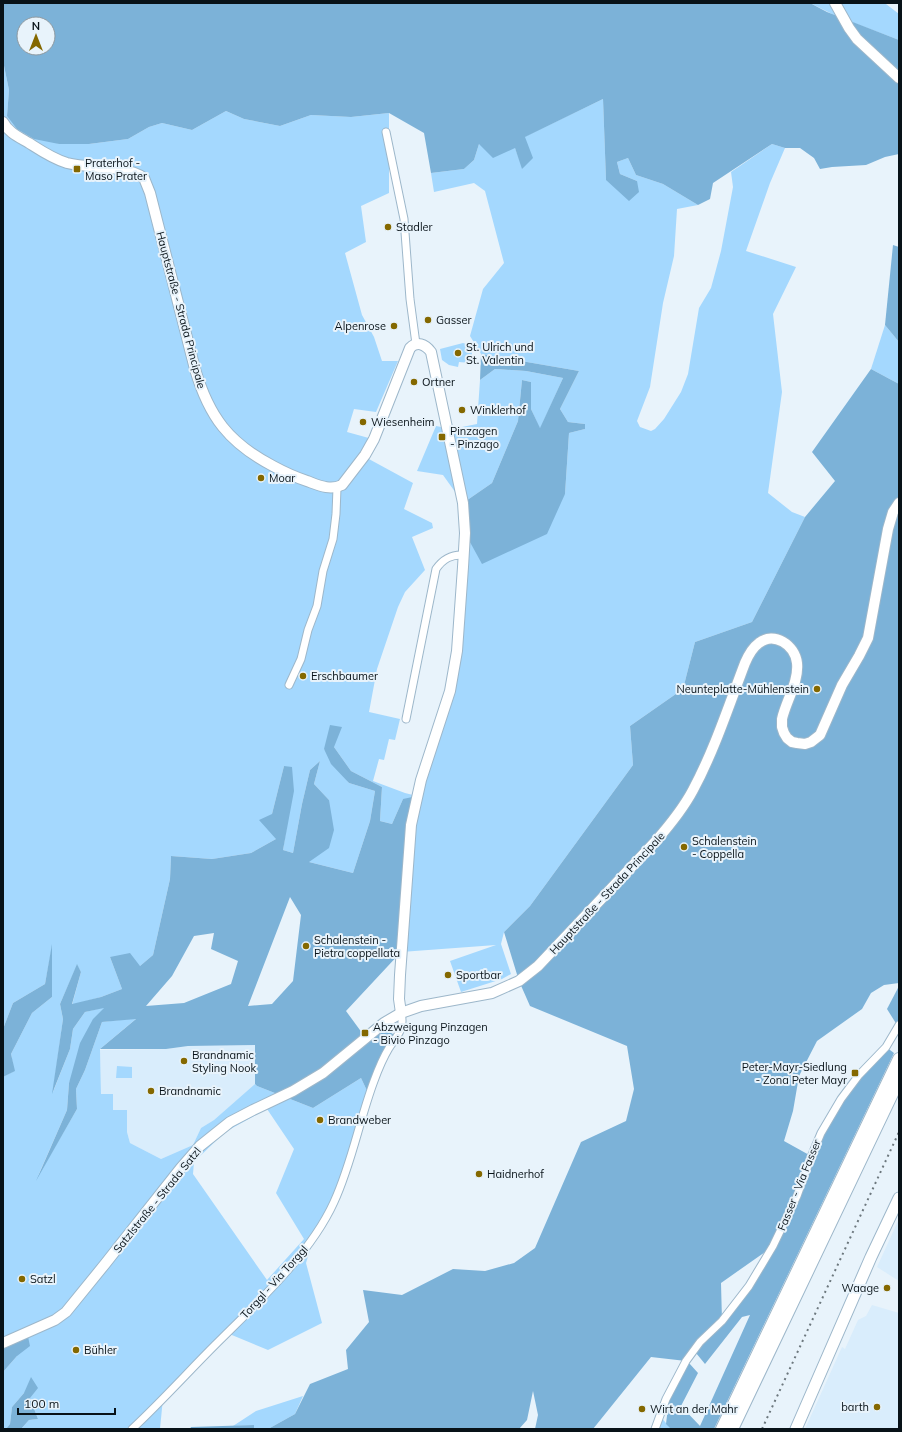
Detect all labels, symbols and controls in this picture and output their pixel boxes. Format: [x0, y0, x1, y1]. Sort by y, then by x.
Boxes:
north arrow [16, 16, 56, 56]
text: N [32, 19, 40, 33]
place label: Praterhof - Maso Prater [85, 156, 147, 183]
marker: Praterhof - Maso Prater [72, 164, 82, 174]
place label: Stadler [396, 220, 432, 234]
marker: Stadler [383, 222, 393, 232]
street label: Hauptstraße - Strada Principale [153, 230, 209, 390]
place label: Gasser [436, 313, 472, 327]
marker: Gasser [423, 315, 433, 325]
place label: Alpenrose [335, 319, 386, 333]
marker: Alpenrose [389, 321, 399, 331]
place label: St. Ulrich und St. Valentin [466, 340, 534, 367]
marker: St. Ulrich und St. Valentin [453, 348, 463, 358]
place label: Ortner [422, 375, 455, 389]
marker: Ortner [409, 377, 419, 387]
place label: Winklerhof [470, 403, 526, 417]
marker: Winklerhof [457, 405, 467, 415]
place label: Wiesenheim [371, 415, 434, 429]
marker: Wiesenheim [358, 417, 368, 427]
place label: Pinzagen - Pinzago [450, 424, 499, 451]
marker: Pinzagen - Pinzago [437, 432, 447, 442]
place label: Moar [269, 471, 295, 485]
marker: Moar [256, 473, 266, 483]
place label: Erschbaumer [311, 669, 378, 683]
marker: Erschbaumer [298, 671, 308, 681]
place label: Neunteplatte-Mühlenstein [677, 682, 809, 696]
marker: Neunteplatte-Mühlenstein [812, 684, 822, 694]
street label: Hauptstraße - Strada Principale [547, 829, 667, 957]
place label: Schalenstein - Coppella [692, 834, 757, 861]
marker: Schalenstein - Coppella [679, 842, 689, 852]
place label: Schalenstein - Pietra coppellata [314, 933, 400, 960]
marker: Schalenstein - Pietra coppellata [301, 941, 311, 951]
place label: Sportbar [456, 968, 501, 982]
marker: Sportbar [443, 970, 453, 980]
place label: Abzweigung Pinzagen - Bivio Pinzago [373, 1020, 488, 1047]
marker: Abzweigung Pinzagen - Bivio Pinzago [360, 1028, 370, 1038]
place label: Brandnamic Styling Nook [192, 1048, 257, 1075]
marker: Brandnamic Styling Nook [179, 1056, 189, 1066]
place label: Peter-Mayr-Siedlung - Zona Peter Mayr [742, 1060, 847, 1087]
marker: Peter-Mayr-Siedlung - Zona Peter Mayr [850, 1068, 860, 1078]
place label: Brandnamic [159, 1084, 221, 1098]
marker: Brandnamic [146, 1086, 156, 1096]
place label: Brandweber [328, 1113, 391, 1127]
marker: Brandweber [315, 1115, 325, 1125]
street label: Fasser - Via Fasser [774, 1137, 824, 1233]
street label: Satzlstraße - Strada Satzl [110, 1144, 204, 1256]
place label: Haidnerhof [487, 1167, 544, 1181]
marker: Haidnerhof [474, 1169, 484, 1179]
street label: Torggl - Via Torggl [237, 1242, 311, 1322]
place label: Satzl [30, 1272, 56, 1286]
marker: Satzl [17, 1274, 27, 1284]
place label: Waage [842, 1281, 879, 1295]
marker: Waage [882, 1283, 892, 1293]
place label: Bühler [84, 1343, 117, 1357]
marker: Bühler [71, 1345, 81, 1355]
scale bar [18, 1390, 115, 1416]
text: 100 m [24, 1396, 59, 1411]
place label: barth [841, 1400, 869, 1414]
place label: Wirt an der Mahr [650, 1402, 738, 1416]
marker: barth [872, 1402, 882, 1412]
marker: Wirt an der Mahr [637, 1404, 647, 1414]

